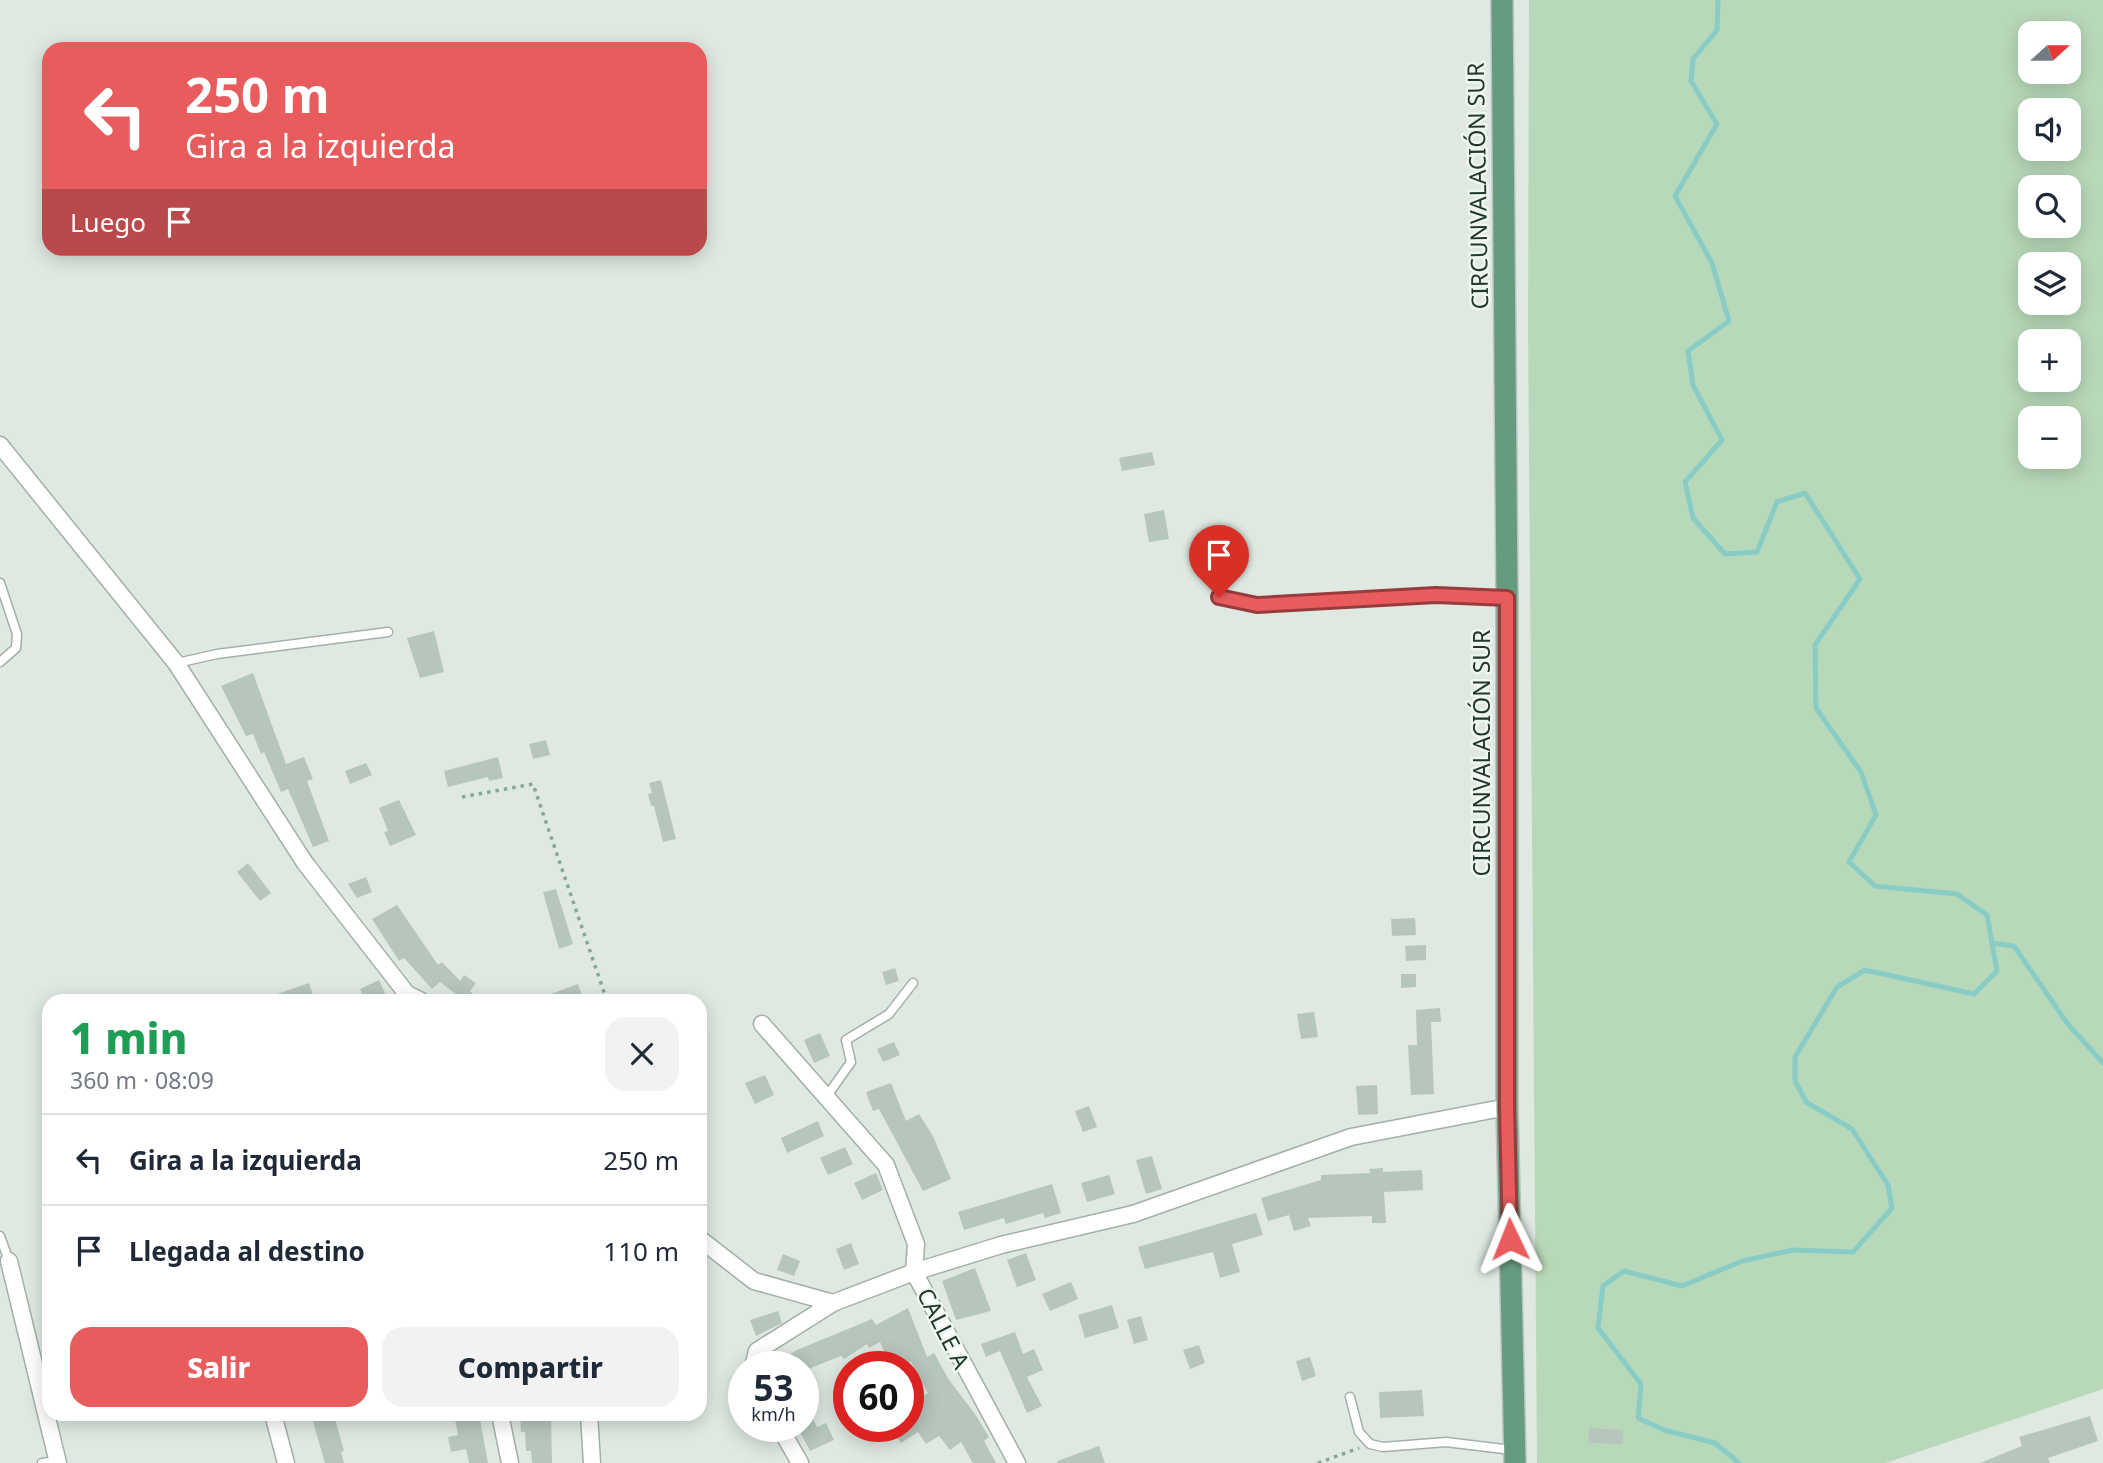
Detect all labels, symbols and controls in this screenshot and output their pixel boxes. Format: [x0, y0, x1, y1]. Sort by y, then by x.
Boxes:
north arrow [2018, 21, 2081, 84]
map controls [2018, 21, 2081, 469]
text: 250 m [185, 61, 330, 127]
street label: CIRCUNVALACIÓN SUR [1459, 62, 1495, 310]
icon: left [70, 70, 161, 161]
button: sound [2018, 98, 2081, 161]
text: Gira a la izquierda [185, 124, 455, 167]
button: search [2018, 175, 2081, 238]
icon: arrive [160, 203, 198, 241]
text: Luego [70, 204, 146, 240]
button: layers [2018, 252, 2081, 315]
button: + [2018, 329, 2081, 392]
button: − [2018, 406, 2081, 469]
pin [1189, 525, 1249, 597]
icon: arrive [1200, 536, 1238, 574]
street label: CIRCUNVALACIÓN SUR [1465, 630, 1497, 876]
text: 1 min [70, 1009, 187, 1066]
button: close [605, 1017, 679, 1091]
text: 360 m · 08:09 [70, 1064, 214, 1096]
icon: left [70, 1141, 108, 1179]
text: Gira a la izquierda [129, 1142, 362, 1178]
text: 250 m [603, 1142, 679, 1178]
position arrow [1473, 1202, 1547, 1276]
icon: arrive [70, 1232, 108, 1270]
text: Llegada al destino [129, 1233, 365, 1269]
text: 110 m [603, 1233, 679, 1269]
street label: CALLE A [910, 1282, 978, 1374]
button: Salir [70, 1327, 368, 1407]
button: Compartir [382, 1327, 679, 1407]
speed limit sign: 60 [833, 1351, 924, 1442]
text: 53 [753, 1364, 794, 1411]
text: km/h [751, 1402, 796, 1426]

